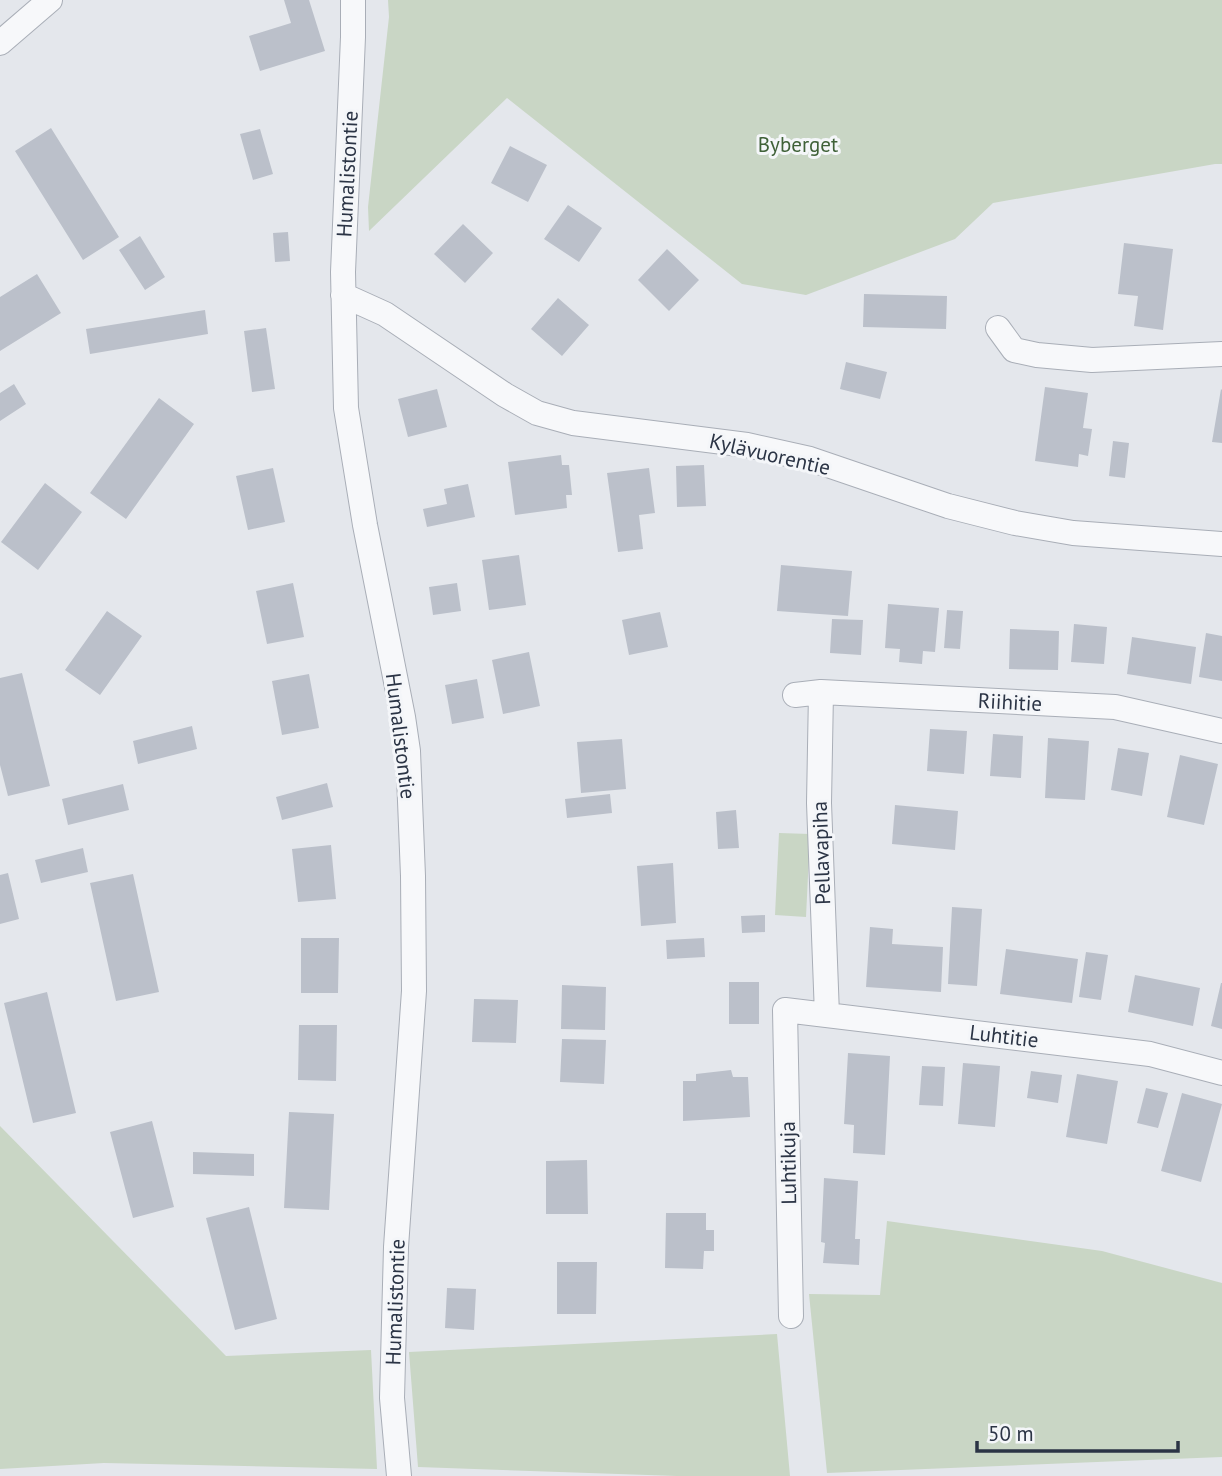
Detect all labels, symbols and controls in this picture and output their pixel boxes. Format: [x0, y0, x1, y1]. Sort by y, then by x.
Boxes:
street label: Humalistontie [330, 110, 364, 238]
park label: Byberget [758, 131, 838, 158]
street label: Kylävuorentie [707, 427, 833, 481]
street label: Humalistontie [380, 672, 422, 800]
street label: Riihitie [977, 687, 1043, 717]
street label: Pellavapiha [806, 801, 836, 905]
street label: Luhtitie [968, 1018, 1040, 1054]
street label: Luhtikuja [774, 1121, 802, 1205]
street label: Humalistontie [379, 1238, 411, 1366]
scale bar [977, 1410, 1178, 1454]
text: 50 m [988, 1420, 1034, 1447]

